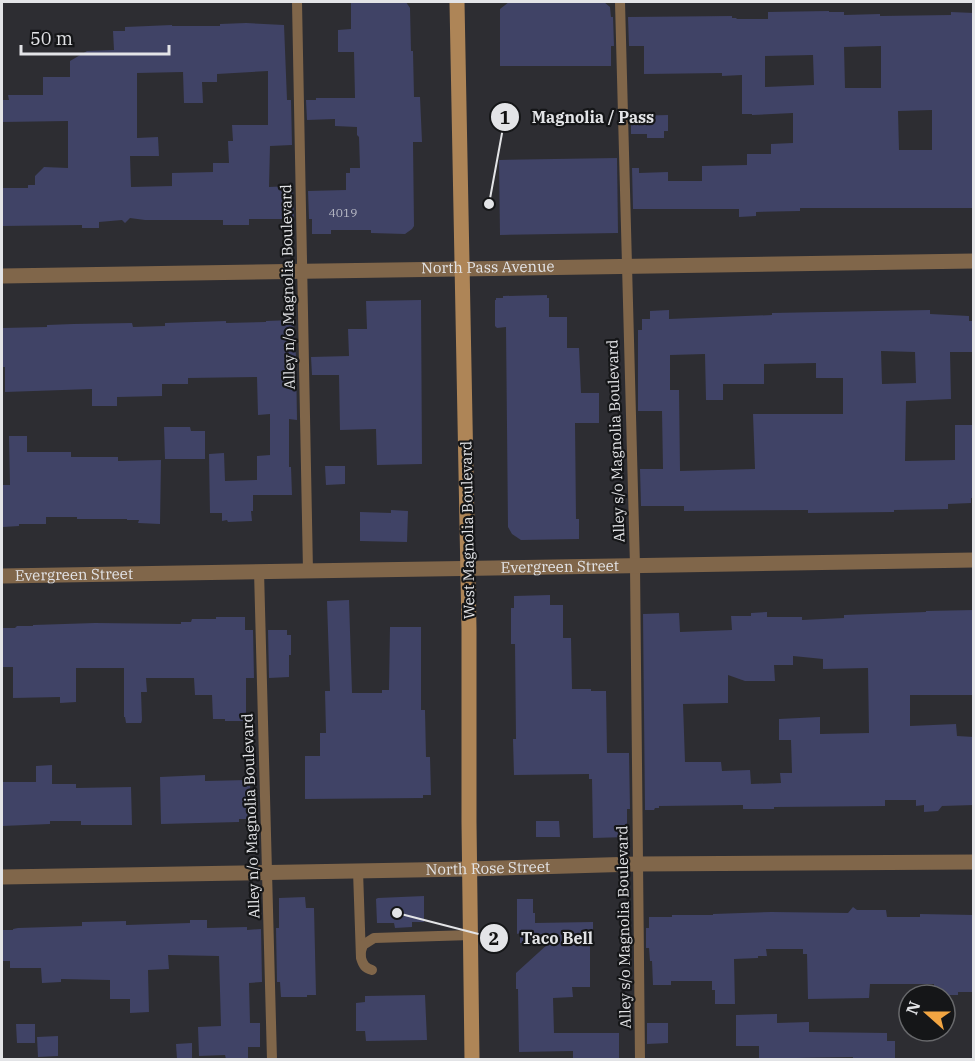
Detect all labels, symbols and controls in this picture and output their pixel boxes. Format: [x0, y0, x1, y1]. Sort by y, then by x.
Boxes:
scale bar [21, 18, 170, 56]
text: 50 m [30, 27, 73, 50]
callout: Magnolia / Pass [490, 100, 666, 134]
text: 1 [500, 106, 511, 129]
text: Magnolia / Pass [532, 107, 654, 127]
street label: Alley n/o Magnolia Boulevard [276, 184, 299, 390]
house number: 4019 [329, 205, 357, 220]
street label: North Pass Avenue [421, 257, 555, 277]
street label: Alley s/o Magnolia Boulevard [602, 339, 629, 543]
street label: West Magnolia Boulevard [456, 441, 479, 619]
street label: Evergreen Street [501, 556, 619, 577]
street label: Evergreen Street [15, 564, 133, 585]
street label: Alley n/o Magnolia Boulevard [237, 713, 264, 919]
street label: Alley s/o Magnolia Boulevard [612, 825, 635, 1029]
street label: North Rose Street [426, 857, 550, 879]
callout: Taco Bell [479, 921, 605, 955]
text: 2 [489, 927, 499, 950]
text: Taco Bell [521, 928, 593, 948]
north arrow [897, 983, 957, 1043]
text: N [901, 998, 925, 1017]

